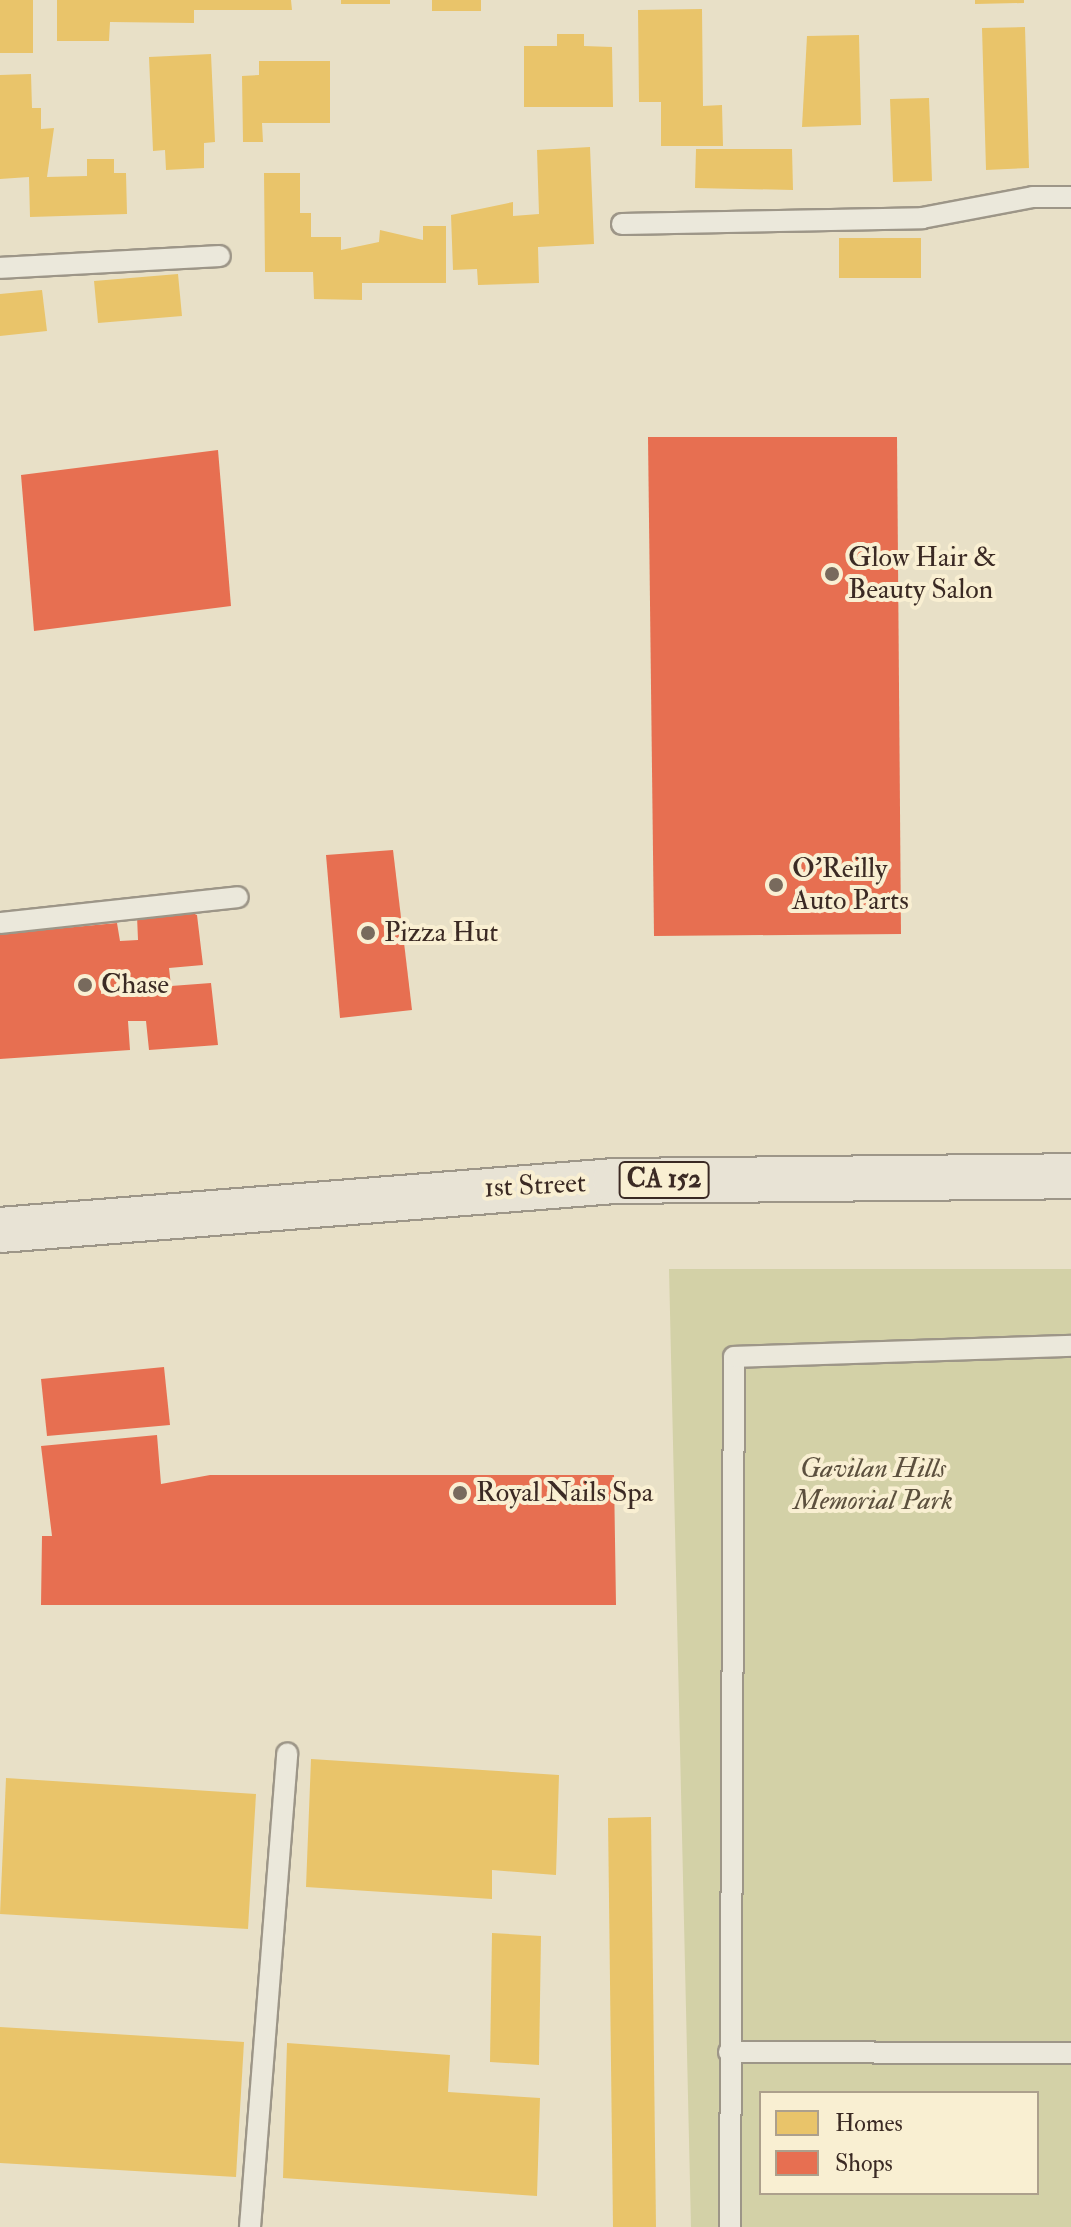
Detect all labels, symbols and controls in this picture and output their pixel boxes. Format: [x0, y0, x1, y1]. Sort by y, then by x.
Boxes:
place label: Glow Hair & Beauty Salon [848, 541, 997, 607]
marker: Glow Hair & Beauty Salon [823, 565, 841, 583]
place label: O'Reilly Auto Parts [792, 852, 909, 918]
marker: O'Reilly Auto Parts [767, 876, 785, 894]
place label: Pizza Hut [384, 916, 498, 950]
marker: Pizza Hut [359, 924, 377, 942]
place label: Chase [101, 968, 169, 1002]
marker: Chase [76, 976, 94, 994]
road number: CA 152 [618, 1158, 710, 1202]
street label: 1st Street [483, 1167, 587, 1205]
park label: Gavilan Hills Memorial Park [793, 1452, 953, 1518]
place label: Royal Nails Spa [476, 1476, 653, 1510]
marker: Royal Nails Spa [451, 1484, 469, 1502]
legend [759, 2091, 1039, 2195]
text: Homes [835, 2108, 903, 2139]
text: Shops [835, 2148, 893, 2179]

